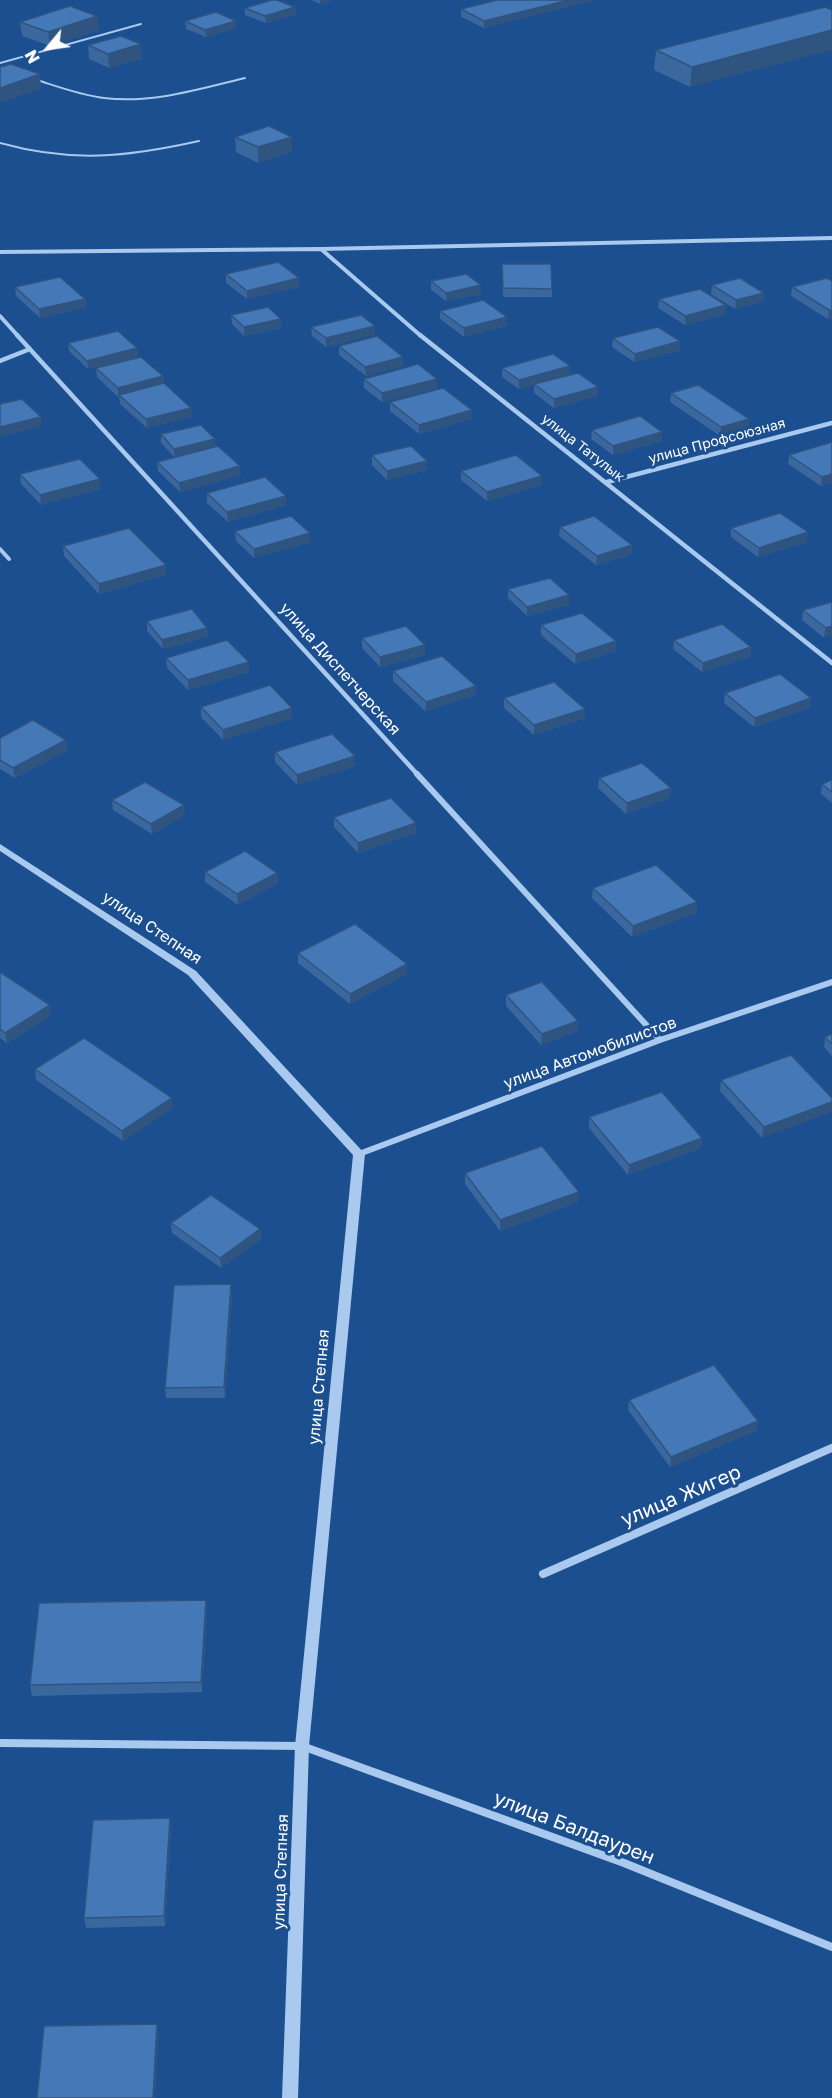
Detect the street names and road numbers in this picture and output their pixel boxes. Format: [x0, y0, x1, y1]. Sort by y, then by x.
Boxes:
street label: улица Татулык [538, 410, 628, 486]
street label: улица Профсоюзная [647, 415, 787, 467]
street label: улица Диспетчерская [275, 599, 405, 739]
street label: улица Степная [98, 888, 206, 968]
street label: улица Автомобилистов [501, 1013, 679, 1093]
street label: улица Степная [304, 1328, 334, 1446]
street label: улица Жигер [617, 1460, 745, 1532]
street label: улица Балдаурен [490, 1786, 658, 1870]
street label: улица Степная [269, 1814, 293, 1930]

